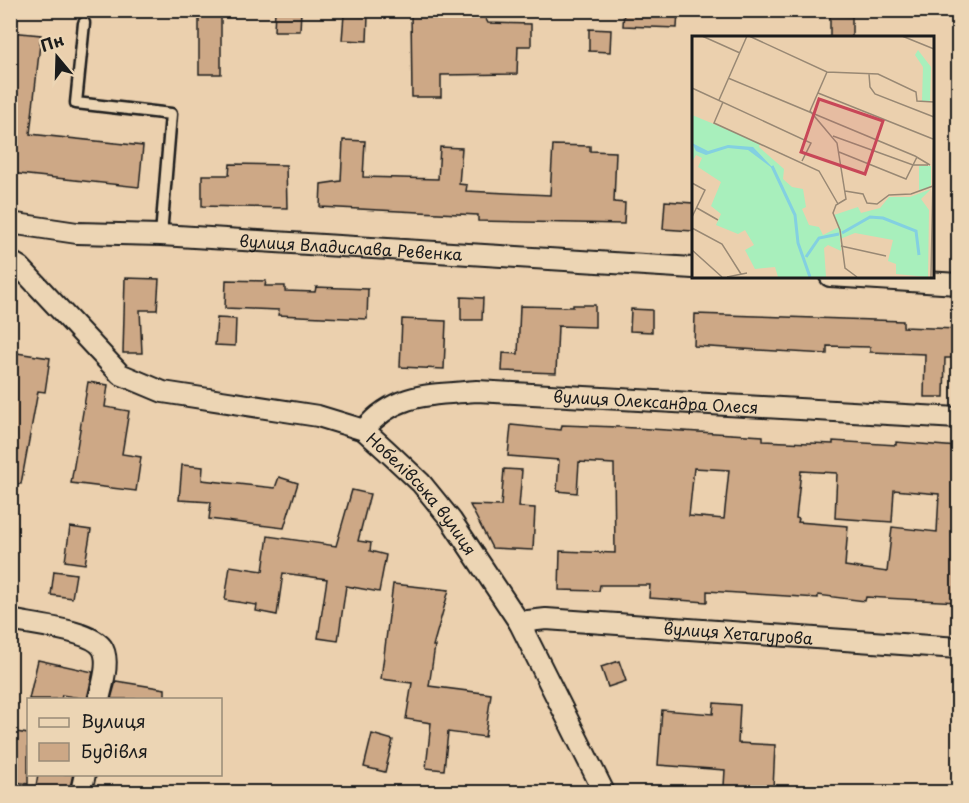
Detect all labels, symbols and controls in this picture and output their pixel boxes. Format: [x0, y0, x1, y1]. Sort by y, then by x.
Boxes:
north arrow [27, 27, 87, 87]
text: Пн [37, 27, 67, 57]
inset map [692, 36, 933, 278]
street label: вулиця Владислава Ревенка [239, 228, 463, 266]
street label: вулиця Олександра Олеся [553, 383, 759, 419]
street label: Нобелівська вулиця [362, 426, 483, 559]
street label: вулиця Хетагурова [663, 615, 814, 650]
legend [27, 698, 222, 776]
text: Вулиця [81, 707, 146, 734]
text: Будівля [81, 737, 148, 764]

